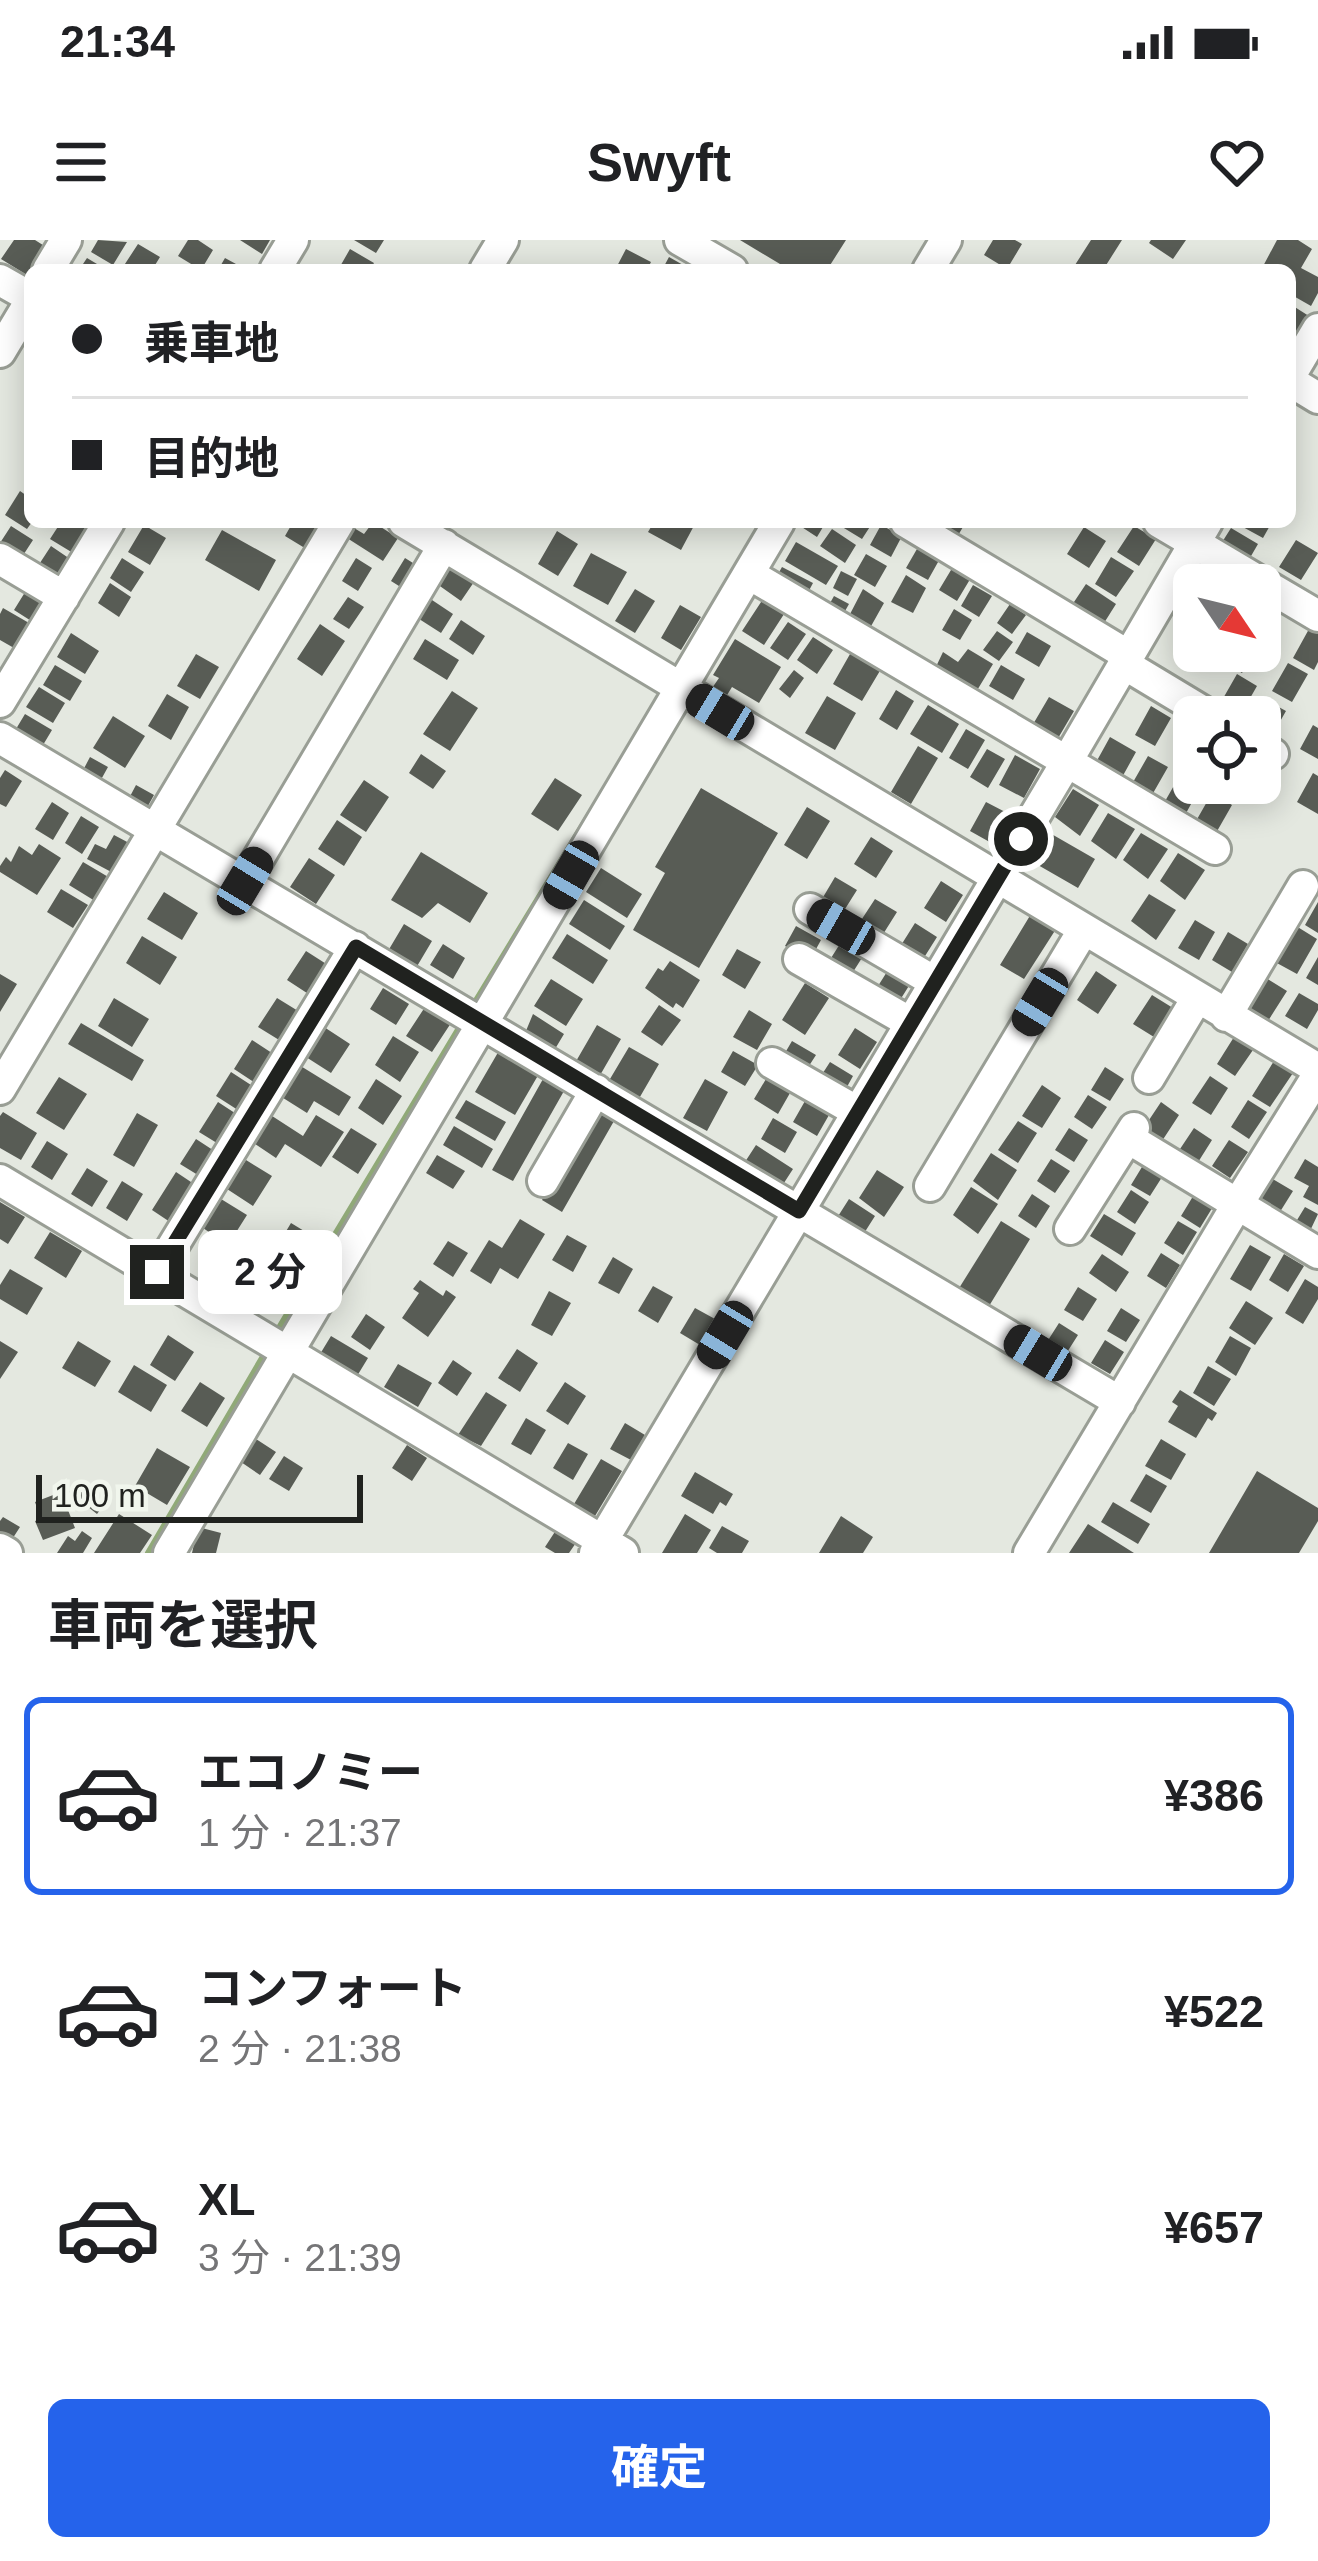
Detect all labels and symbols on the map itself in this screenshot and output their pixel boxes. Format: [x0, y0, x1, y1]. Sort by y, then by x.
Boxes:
north arrow [1173, 564, 1281, 672]
car [680, 678, 760, 746]
route start [994, 812, 1048, 866]
car [537, 835, 605, 915]
car [211, 841, 279, 921]
car [801, 893, 881, 961]
car [1006, 962, 1074, 1042]
callout: 2 分 [199, 1230, 343, 1314]
route end [130, 1245, 184, 1299]
car [691, 1295, 759, 1375]
car [998, 1319, 1078, 1387]
scale bar [36, 1469, 363, 1522]

